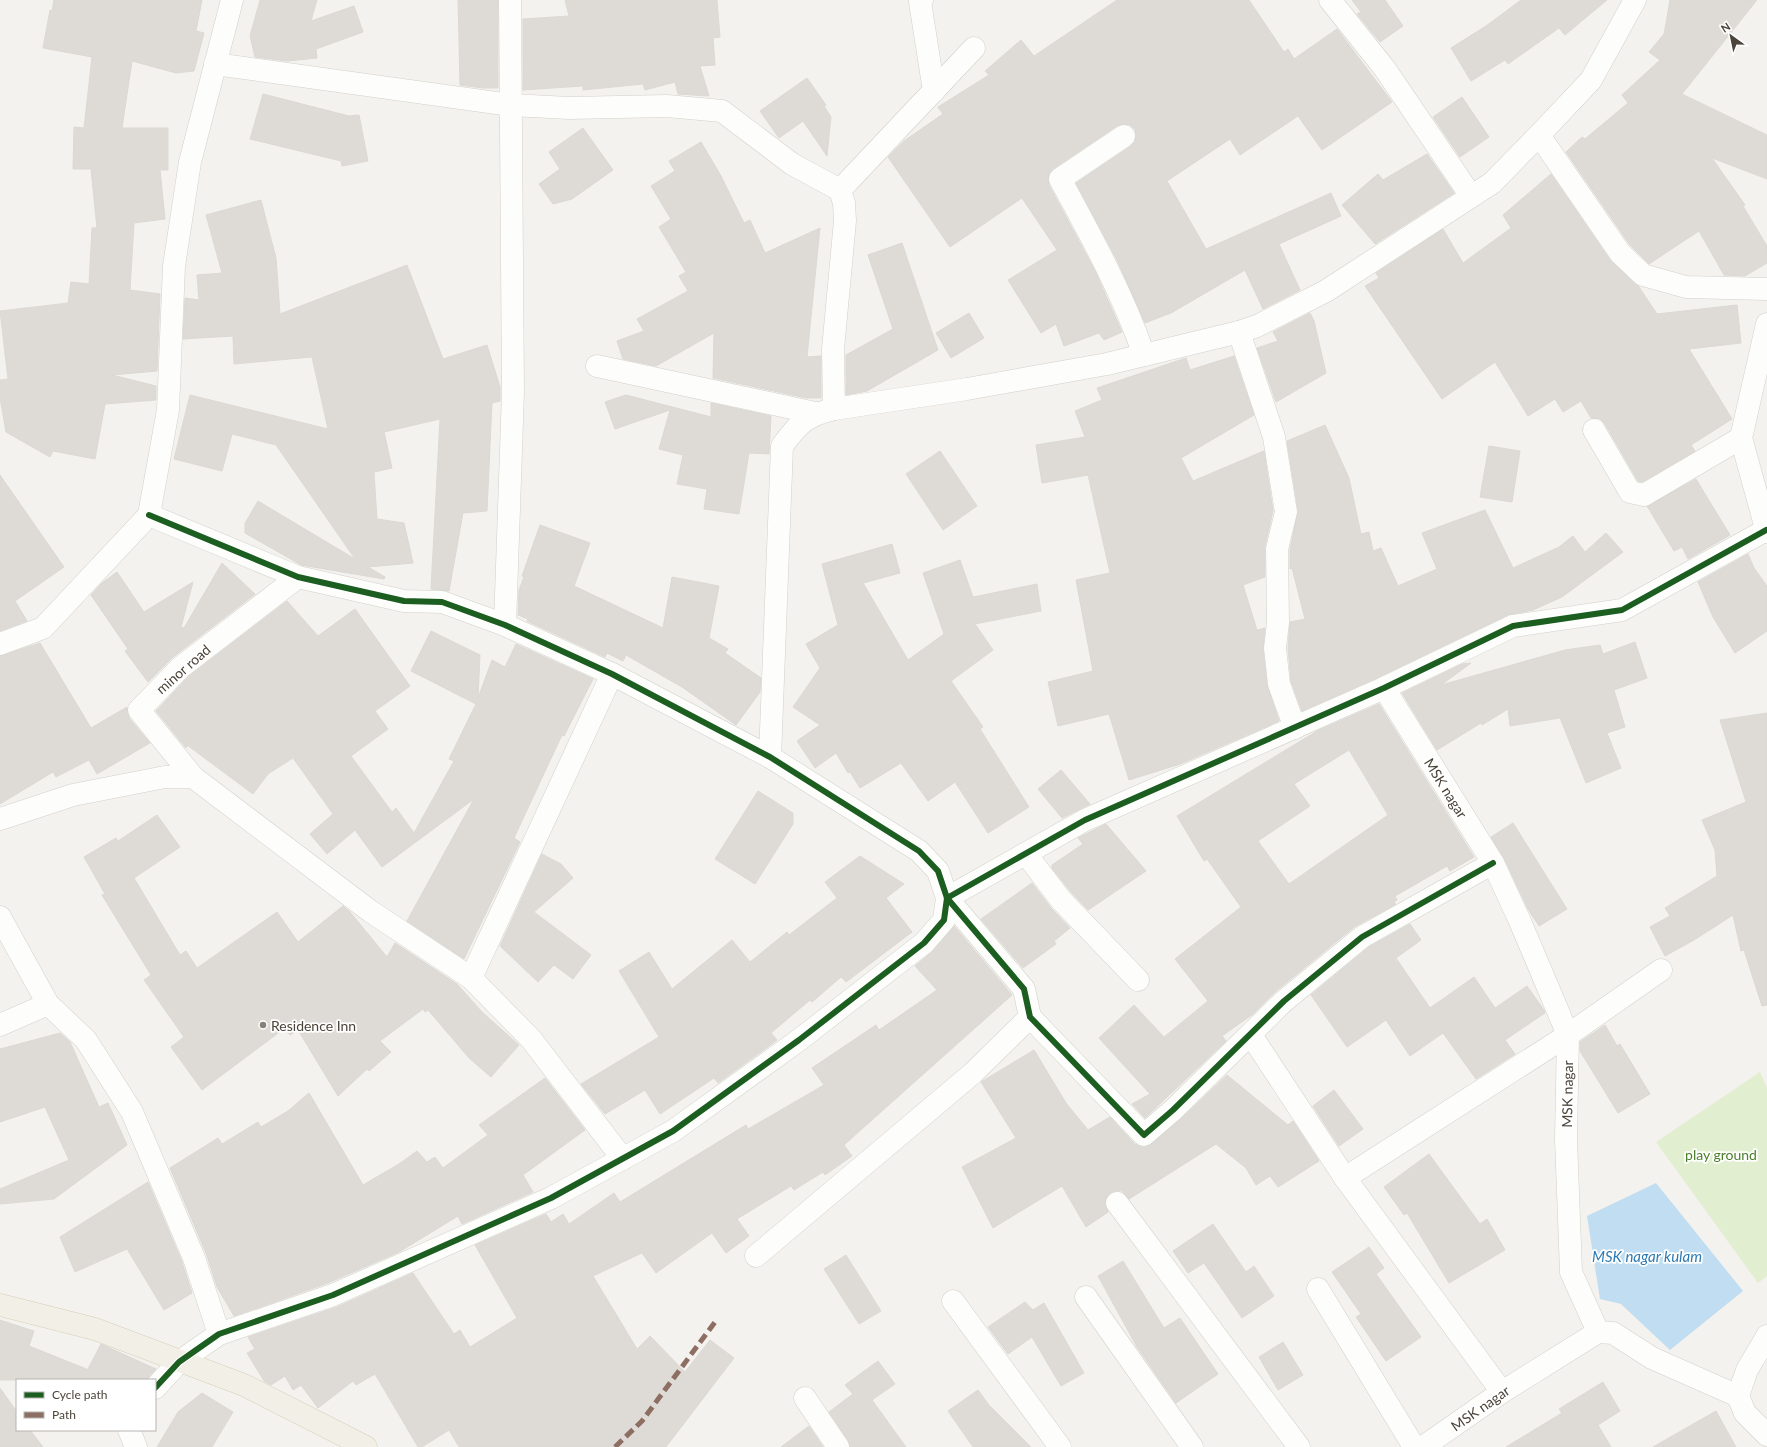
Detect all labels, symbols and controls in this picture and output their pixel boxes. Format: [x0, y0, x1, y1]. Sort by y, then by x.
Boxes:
north arrow [1711, 16, 1751, 56]
text: N [1718, 19, 1732, 35]
street label: minor road [152, 641, 214, 697]
street label: MSK nagar [1421, 755, 1471, 821]
place label: Residence Inn [271, 1017, 356, 1034]
marker: Residence Inn [258, 1020, 268, 1030]
street label: MSK nagar [1558, 1060, 1576, 1128]
park label: play ground [1685, 1146, 1757, 1163]
water label: MSK nagar kulam [1592, 1247, 1702, 1265]
legend [16, 1379, 156, 1431]
street label: MSK nagar [1447, 1382, 1513, 1434]
text: Cycle path [52, 1387, 107, 1402]
text: Path [52, 1407, 76, 1422]

